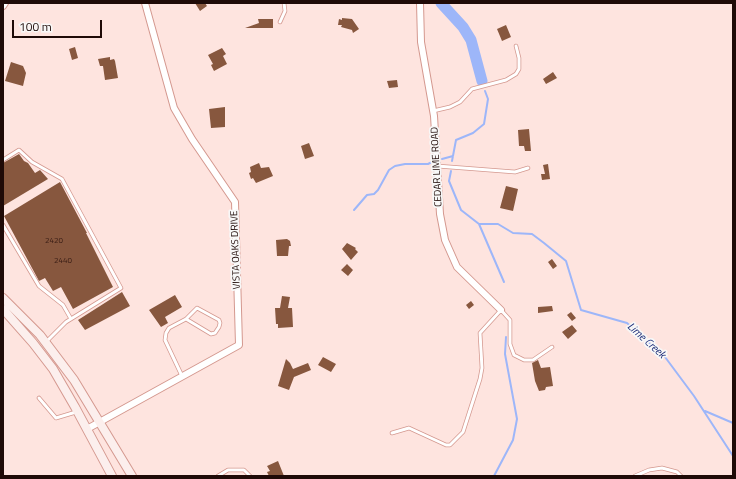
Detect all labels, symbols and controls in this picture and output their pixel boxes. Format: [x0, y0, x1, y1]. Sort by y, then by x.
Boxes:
scale bar [14, 12, 104, 38]
text: 100 m [19, 17, 52, 36]
street label: CEDAR LIME ROAD [429, 127, 445, 207]
street label: VISTA OAKS DRIVE [229, 210, 243, 290]
house number: 2420 [45, 236, 63, 246]
house number: 2440 [54, 256, 72, 266]
water label: Lime Creek [624, 320, 668, 362]

